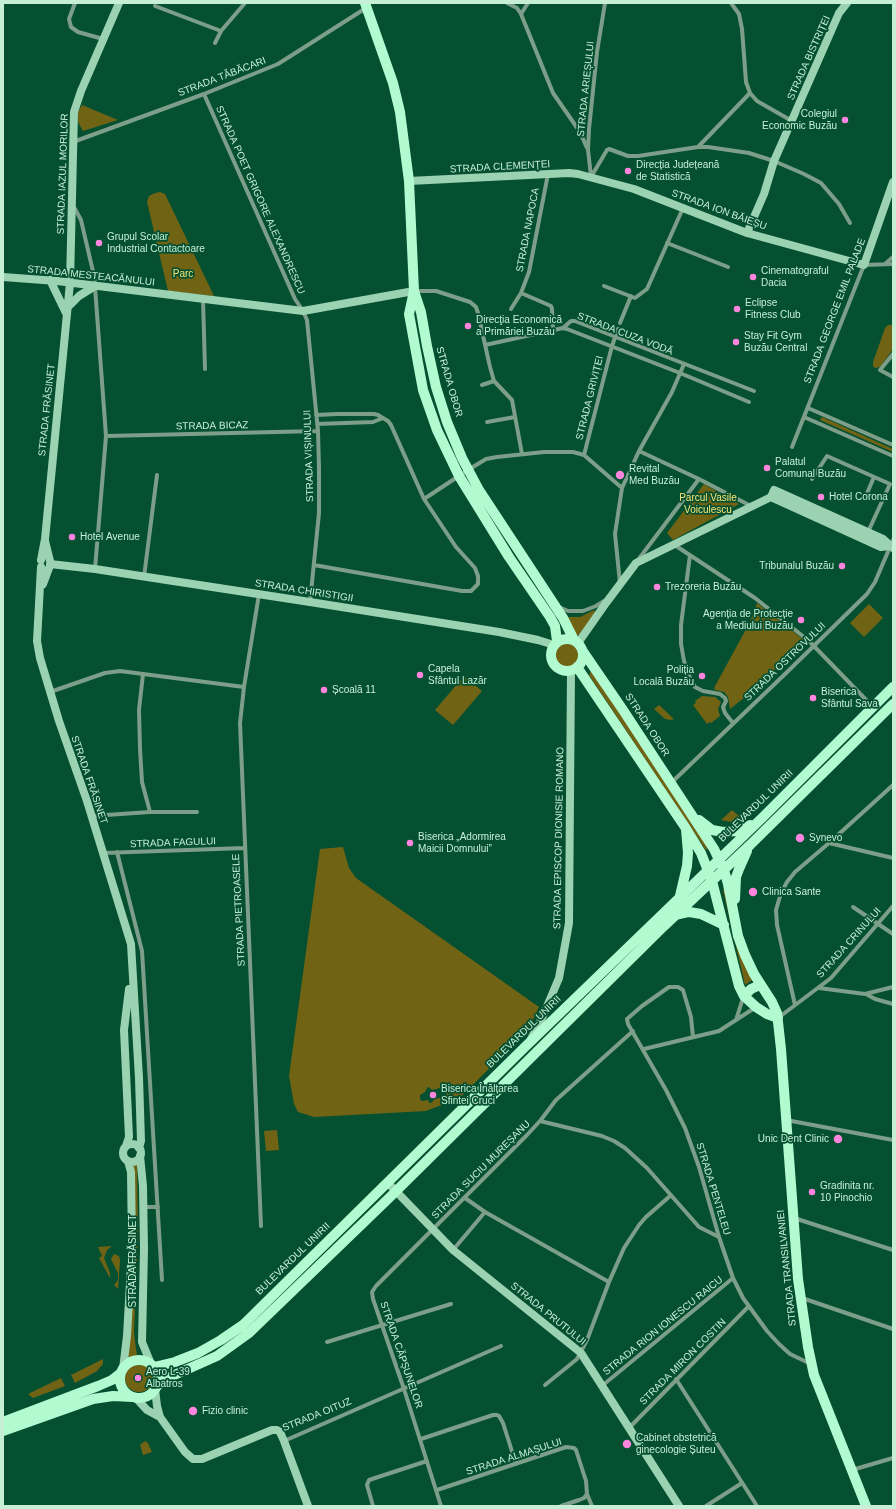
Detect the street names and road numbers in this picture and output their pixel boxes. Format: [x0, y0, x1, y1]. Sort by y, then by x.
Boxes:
street label: STRADA BISTRIȚEI [785, 14, 833, 102]
street label: STRADA ARIEȘULUI [575, 41, 597, 137]
street label: STRADA TĂBĂCARI [176, 55, 268, 99]
street label: STRADA POET GRIGORE ALEXANDRESCU [213, 104, 307, 296]
street label: STRADA IAZUL MORILOR [55, 113, 71, 235]
street label: STRADA CLEMENȚEI [449, 158, 551, 176]
street label: STRADA NAPOCA [514, 187, 542, 273]
street label: STRADA ION BĂIEȘU [670, 187, 768, 233]
street label: STRADA GEORGE EMIL PALADE [802, 237, 868, 385]
street label: STRADA MESTEACĂNULUI [27, 263, 155, 289]
street label: STRADA CUZA VODĂ [575, 310, 675, 358]
street label: STRADA OBOR [433, 345, 465, 419]
street label: STRADA GRIVIȚEI [574, 355, 606, 441]
street label: STRADA FRĂSINET [36, 363, 58, 457]
street label: STRADA VIȘINULUI [301, 410, 317, 502]
street label: STRADA BICAZ [176, 419, 248, 433]
street label: STRADA CHIRISTIGII [254, 577, 354, 605]
street label: STRADA OSTROVULUI [742, 620, 828, 704]
street label: STRADA OBOR [622, 691, 672, 759]
street label: STRADA FRĂSINET [68, 734, 110, 826]
street label: STRADA EPISCOP DIONISIE ROMANO [551, 747, 567, 929]
street label: BULEVARDUL UNIRII [716, 767, 796, 845]
street label: STRADA FAGULUI [130, 836, 216, 850]
street label: STRADA PIETROASELE [230, 853, 248, 967]
street label: STRADA CRINULUI [814, 905, 884, 981]
street label: BULEVARDUL UNIRII [484, 993, 564, 1071]
street label: STRADA SUCIU MUREȘANU [429, 1118, 533, 1222]
street label: STRADA PENTELEU [693, 1141, 733, 1237]
street label: STRADA TRANSILVANIEI [775, 1209, 799, 1327]
street label: STRADA FRĂSINET [127, 1215, 139, 1307]
street label: BULEVARDUL UNIRII [253, 1220, 333, 1298]
street label: STRADA RION IONESCU RAICU [601, 1274, 725, 1378]
street label: STRADA PRUTULUI [508, 1280, 588, 1348]
street label: STRADA CĂPȘUNELOR [377, 1300, 425, 1410]
street label: STRADA MIRON COSTIN [637, 1316, 729, 1408]
street label: STRADA OITUZ [281, 1396, 353, 1434]
street label: STRADA ALMAȘULUI [465, 1436, 563, 1478]

